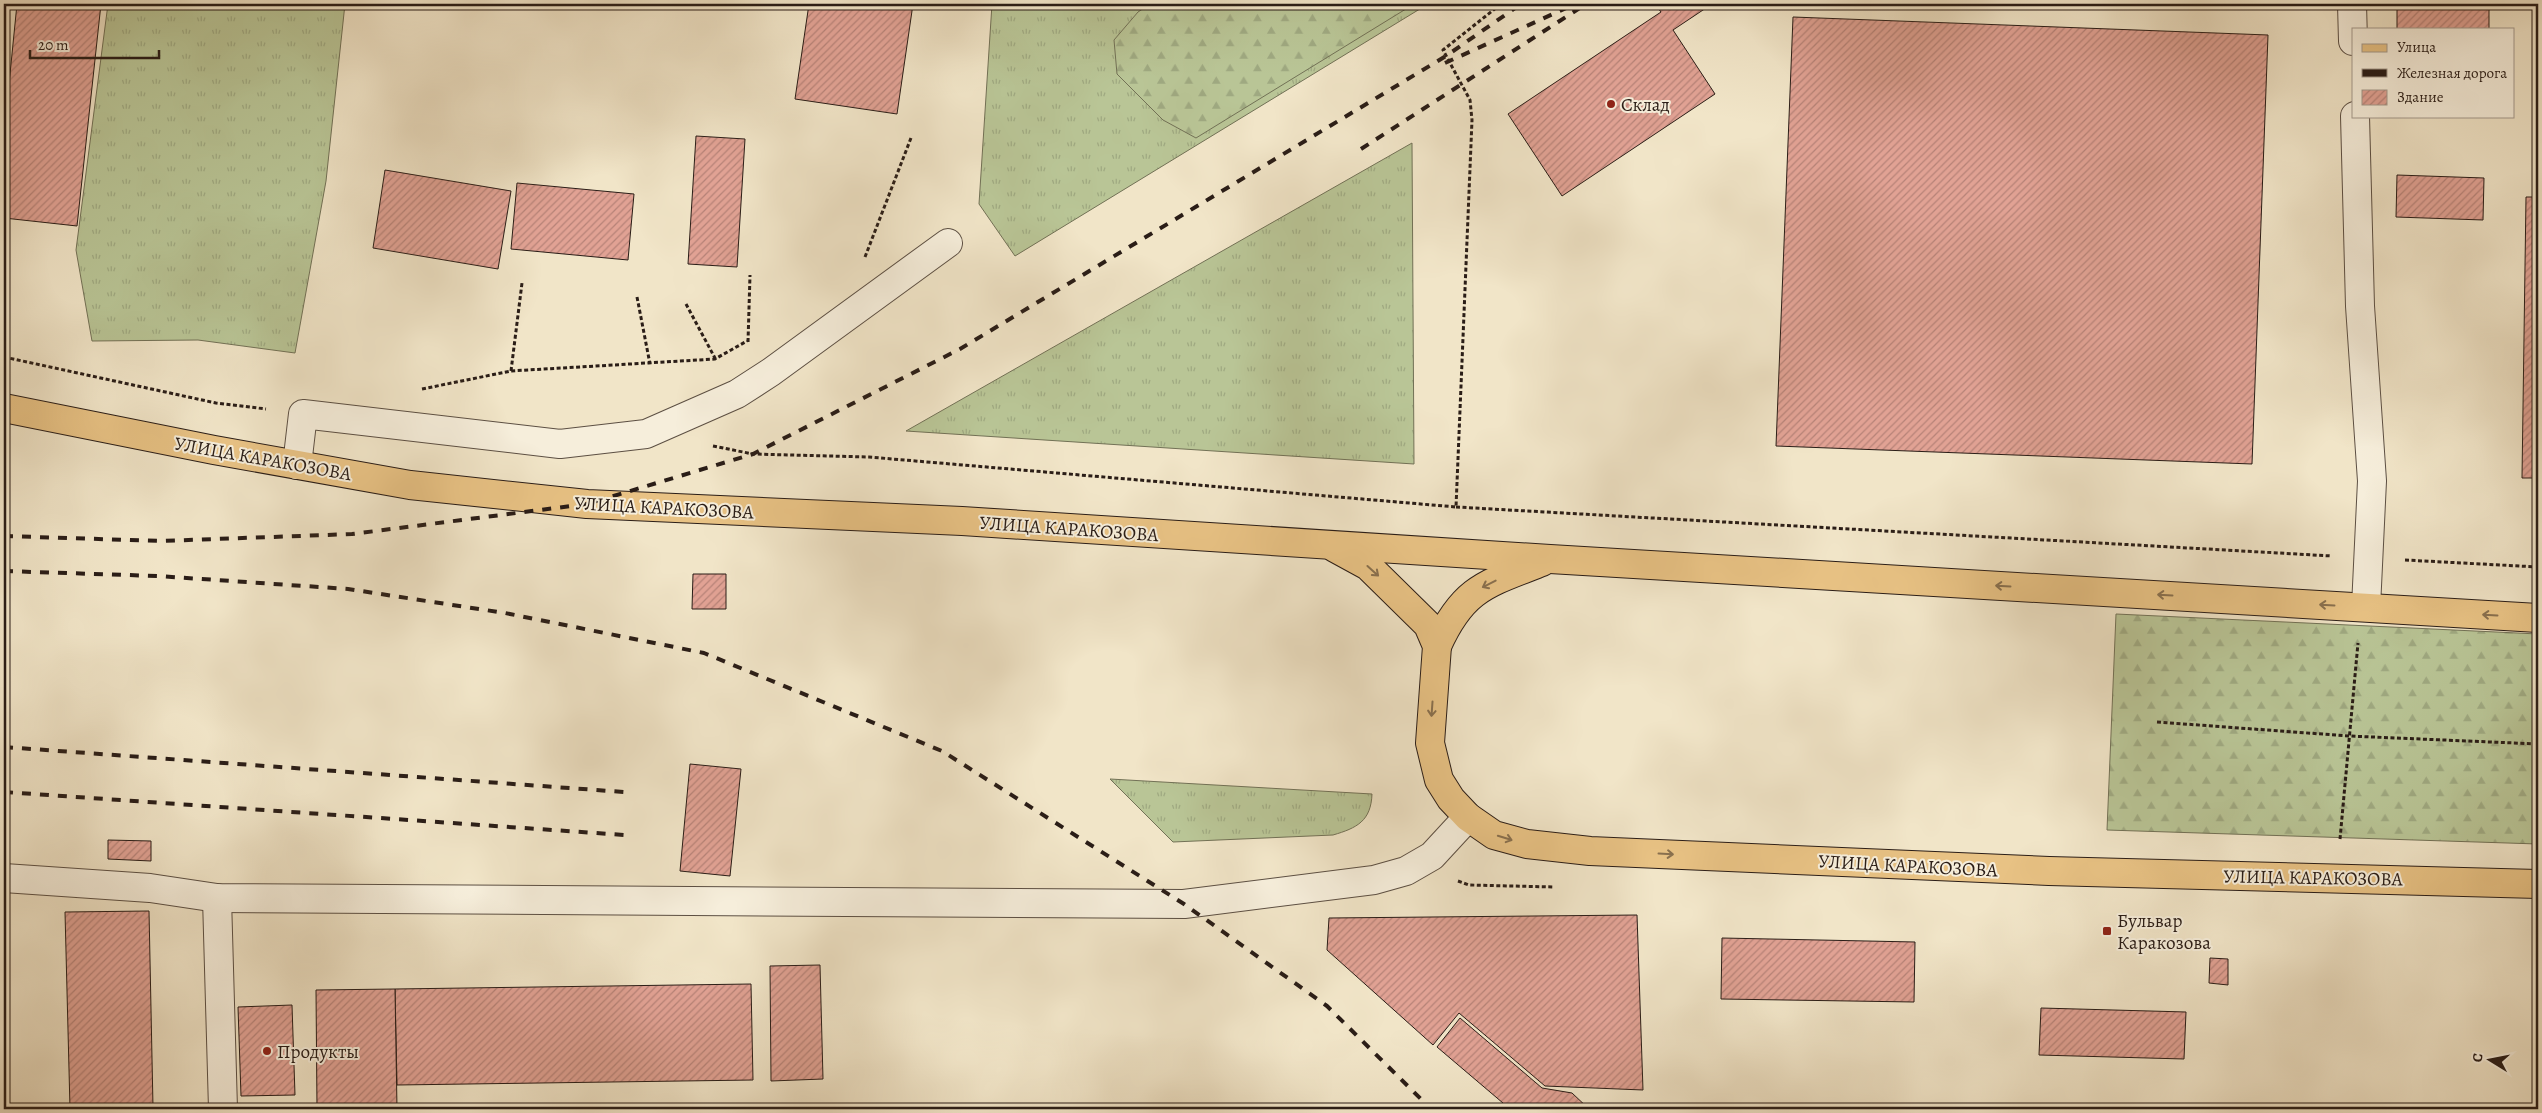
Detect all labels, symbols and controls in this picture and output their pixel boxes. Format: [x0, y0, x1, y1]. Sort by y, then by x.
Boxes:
scale bar [30, 28, 159, 60]
legend [2352, 28, 2514, 118]
text: 20 m [38, 35, 69, 55]
text: Улица [2397, 37, 2436, 57]
text: Железная дорога [2397, 63, 2507, 83]
text: Здание [2397, 87, 2444, 107]
place label: Склад [1621, 92, 1670, 118]
marker: Склад [1605, 98, 1617, 110]
street label: УЛИЦА КАРАКОЗОВА [172, 431, 354, 488]
street label: УЛИЦА КАРАКОЗОВА [574, 490, 755, 526]
street label: УЛИЦА КАРАКОЗОВА [979, 510, 1160, 548]
one-way arrow [1367, 566, 1380, 577]
one-way arrow [1482, 580, 1497, 589]
one-way arrow [1995, 581, 2011, 590]
one-way arrow [2157, 591, 2173, 600]
one-way arrow [2320, 600, 2336, 609]
one-way arrow [2482, 611, 2498, 620]
one-way arrow [1428, 700, 1437, 716]
one-way arrow [1496, 833, 1512, 843]
street label: УЛИЦА КАРАКОЗОВА [1818, 848, 1999, 884]
one-way arrow [1658, 849, 1674, 859]
street label: УЛИЦА КАРАКОЗОВА [2223, 863, 2404, 893]
place label: Бульвар Каракозова [2117, 908, 2211, 956]
marker: Бульвар Каракозова [2101, 925, 2113, 937]
north arrow [2464, 1036, 2514, 1086]
place label: Продукты [277, 1039, 359, 1065]
marker: Продукты [261, 1045, 273, 1057]
text: С [2468, 1052, 2488, 1064]

